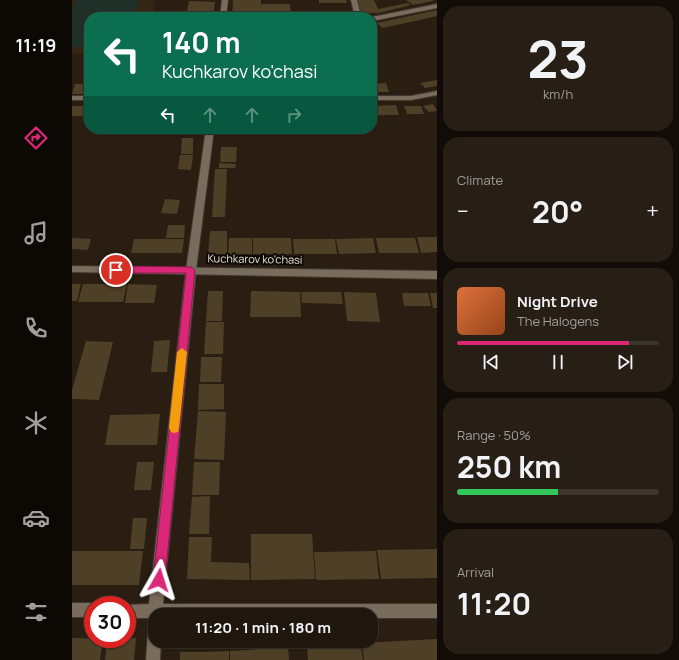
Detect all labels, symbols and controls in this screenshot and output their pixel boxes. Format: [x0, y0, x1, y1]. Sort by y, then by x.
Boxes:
text: 140 m [162, 23, 241, 61]
text: 23 [527, 23, 589, 94]
icon: left [96, 28, 148, 80]
text: 11:19 [15, 33, 57, 57]
text: Kuchkarov ko'chasi [162, 59, 317, 83]
text: km/h [543, 85, 573, 103]
icon: left [157, 104, 179, 126]
icon: ahead [199, 104, 221, 126]
icon: ahead [241, 104, 263, 126]
icon: right [283, 104, 305, 126]
icon: directions [22, 124, 50, 152]
text: Climate [457, 171, 503, 189]
text: 20° [532, 191, 583, 232]
text: − [457, 196, 469, 226]
text: + [646, 196, 659, 226]
icon: music [22, 219, 50, 247]
street label: Kuchkarov ko'chasi [207, 250, 303, 267]
pin [99, 253, 133, 287]
icon: arrive [105, 259, 127, 281]
text: Night Drive [517, 291, 598, 312]
text: The Halogens [517, 312, 599, 330]
icon: phone [22, 314, 50, 342]
icon: previous [480, 351, 502, 373]
icon: pause [547, 351, 569, 373]
icon: next [614, 351, 636, 373]
icon: climate [22, 409, 50, 437]
text: Range · 50% [457, 426, 531, 444]
text: 250 km [457, 446, 561, 487]
icon: car [22, 504, 50, 532]
position arrow [138, 559, 180, 601]
text: Arrival [457, 563, 494, 581]
text: 11:20 [457, 583, 531, 624]
speed limit sign: 30 [84, 596, 136, 648]
icon: filters [22, 598, 50, 626]
text: 11:20 · 1 min · 180 m [195, 617, 331, 638]

